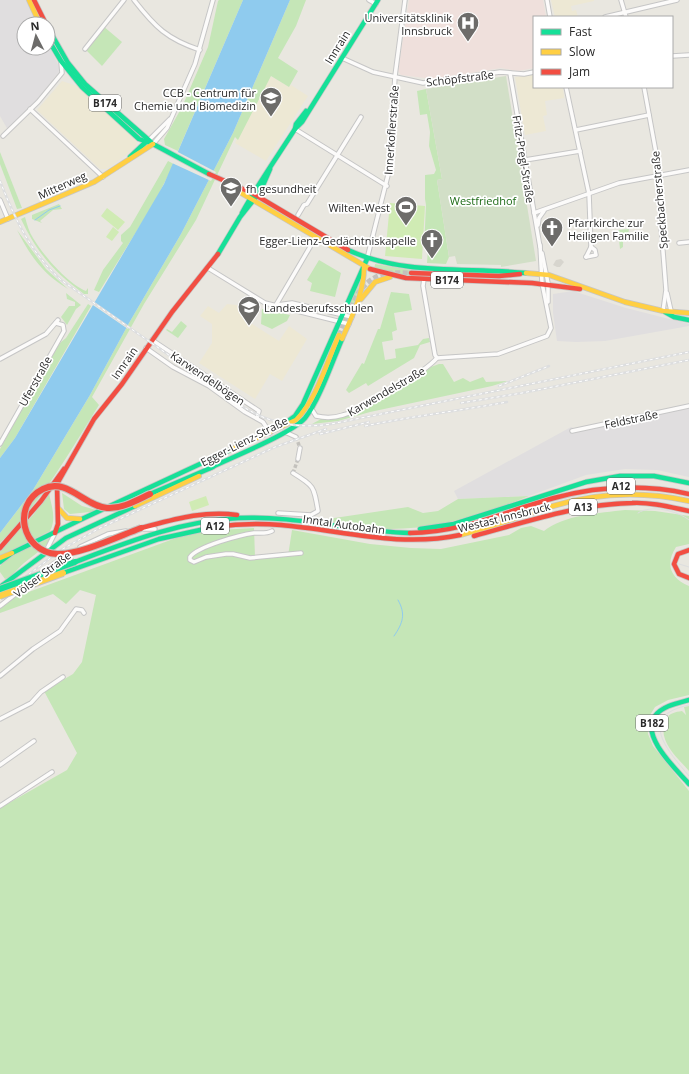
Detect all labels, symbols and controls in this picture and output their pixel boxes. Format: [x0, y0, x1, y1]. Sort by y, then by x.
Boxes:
place label: Universitätsklinik Innsbruck [364, 10, 452, 38]
hospital icon: Universitätsklinik Innsbruck [455, 10, 481, 43]
north arrow [16, 16, 56, 56]
legend [533, 16, 673, 88]
text: N [30, 18, 40, 33]
text: Fast [569, 23, 592, 40]
street label: Innrain [321, 27, 353, 67]
text: Slow [569, 43, 596, 60]
text: Jam [568, 63, 590, 80]
street label: Schöpfstraße [425, 66, 495, 90]
place label: CCB - Centrum für Chemie und Biomedizin [134, 85, 257, 113]
school or university icon: CCB - Centrum für Chemie und Biomedizin [258, 85, 284, 118]
street label: Innerkoflerstraße [380, 85, 402, 175]
road number: B174 [89, 95, 121, 111]
street label: Fritz-Pregl-Straße [510, 114, 538, 204]
street label: Speckbacherstraße [647, 150, 671, 250]
street label: Mitterweg [35, 168, 89, 202]
school or university icon: fh gesundheit [218, 175, 244, 208]
place label: fh gesundheit [246, 181, 317, 196]
park label: Westfriedhof [450, 193, 518, 208]
sports icon: Wilten-West [393, 194, 419, 227]
place label: Wilten-West [328, 200, 390, 215]
church icon: Pfarrkirche zur Heiligen Familie [539, 215, 565, 248]
place label: Pfarrkirche zur Heiligen Familie [568, 215, 649, 243]
church icon: Egger-Lienz-Gedächtniskapelle [419, 227, 445, 260]
place label: Egger-Lienz-Gedächtniskapelle [259, 233, 416, 248]
road number: B174 [431, 272, 463, 288]
school or university icon: Landesberufsschulen [236, 294, 262, 327]
place label: Landesberufsschulen [264, 300, 374, 315]
street label: Innrain [107, 344, 141, 382]
street label: Karwendelbögen [168, 348, 248, 408]
street label: Uferstraße [15, 353, 55, 409]
street label: Karwendelstraße [344, 363, 428, 419]
street label: Feldstraße [603, 406, 659, 432]
street label: Egger-Lienz-Straße [198, 413, 290, 469]
road number: A12 [607, 478, 635, 494]
street label: Westast Innsbruck [456, 498, 552, 536]
road number: A13 [569, 499, 597, 515]
street label: Inntal Autobahn [302, 511, 386, 537]
road number: A12 [201, 518, 229, 534]
street label: Völser Straße [10, 547, 74, 601]
road number: B182 [636, 715, 668, 731]

